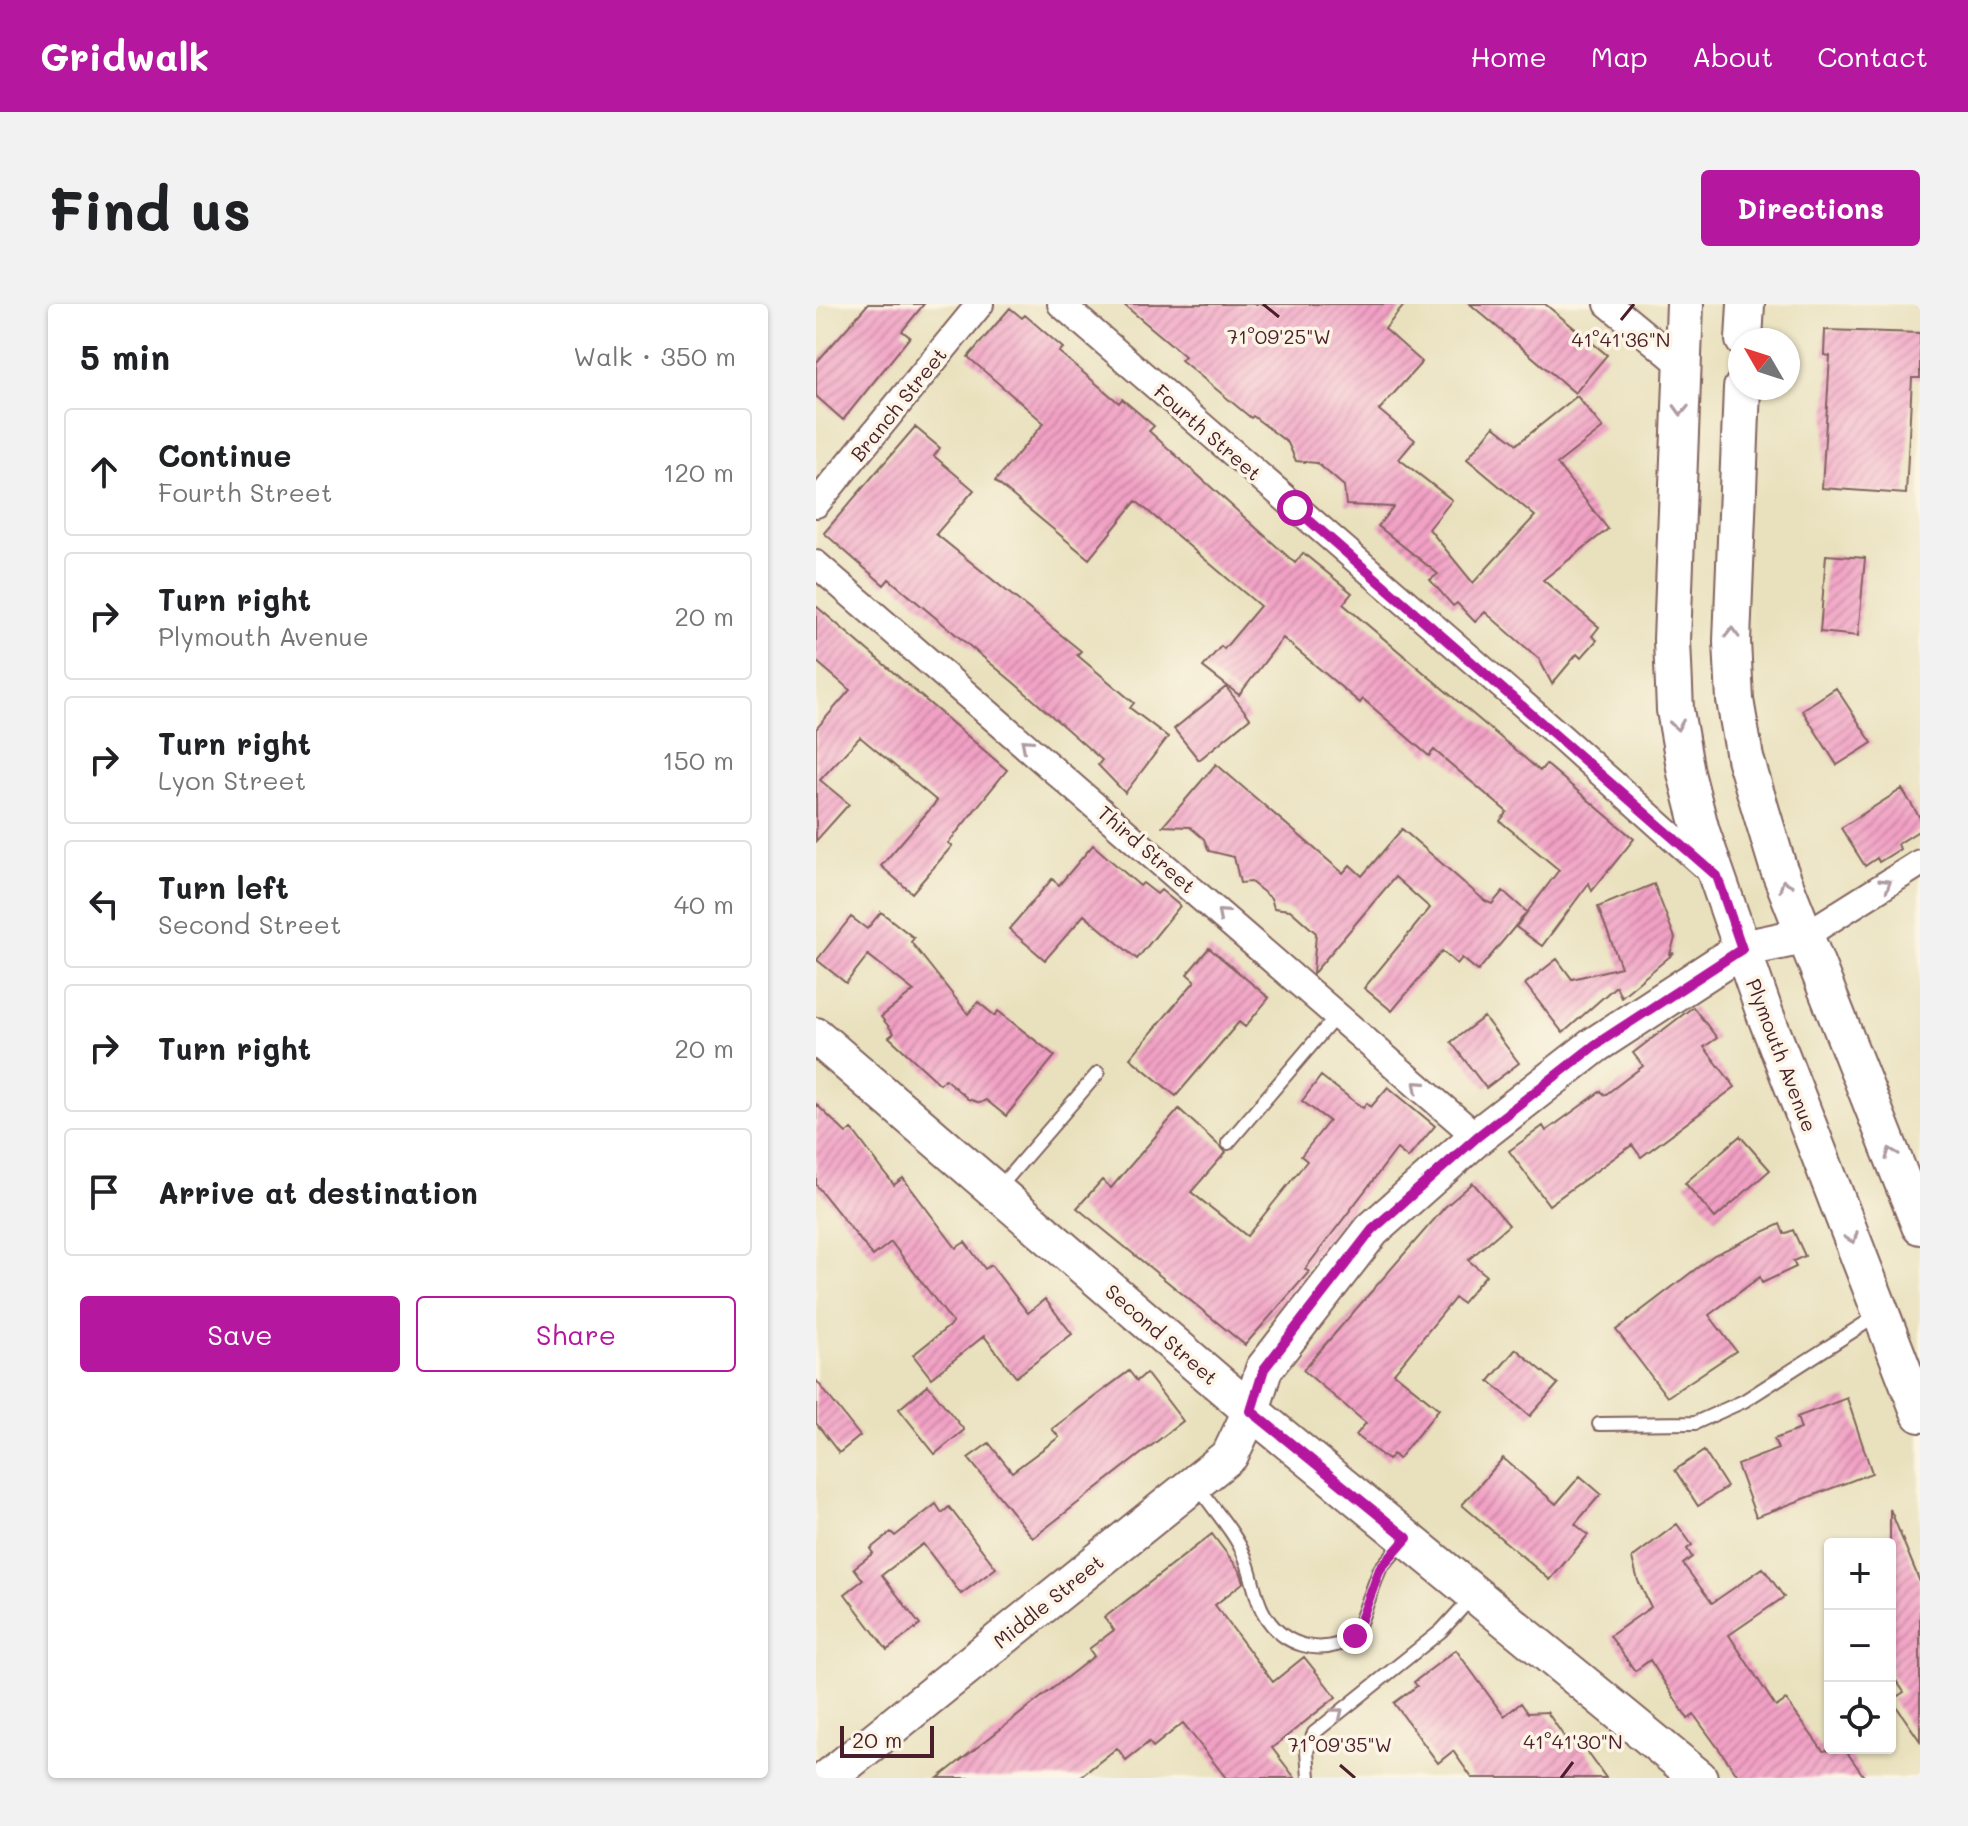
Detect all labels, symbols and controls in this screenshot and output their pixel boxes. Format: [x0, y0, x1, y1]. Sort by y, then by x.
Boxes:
text: Gridwalk [40, 31, 209, 81]
text: Home [1471, 38, 1547, 74]
text: Map [1591, 38, 1648, 74]
text: About [1692, 38, 1773, 74]
text: Contact [1817, 38, 1928, 74]
button: Directions [1701, 170, 1920, 246]
text: Find us [48, 172, 251, 245]
text: 71°09'25"W [1227, 323, 1331, 349]
text: 41°41'36"N [1571, 326, 1671, 352]
north arrow [1728, 328, 1800, 400]
text: 5 min [80, 334, 170, 379]
text: Walk · 350 m [573, 339, 736, 373]
street label: Branch Street [844, 342, 952, 466]
street label: Fourth Street [1149, 378, 1267, 486]
one-way arrow [1672, 404, 1689, 417]
text: Continue [158, 435, 291, 475]
icon: ahead [82, 450, 126, 494]
text: 120 m [663, 455, 734, 489]
text: Fourth Street [158, 475, 332, 509]
route start [1277, 490, 1313, 526]
text: Turn right [158, 579, 311, 619]
icon: right [82, 594, 126, 638]
text: 20 m [674, 599, 734, 633]
text: Plymouth Avenue [158, 619, 369, 653]
one-way arrow [1723, 626, 1741, 639]
one-way arrow [1668, 719, 1685, 732]
text: Turn right [158, 723, 311, 763]
icon: right [82, 738, 126, 782]
one-way arrow [1020, 739, 1035, 754]
text: 150 m [662, 743, 734, 777]
text: Lyon Street [158, 763, 306, 797]
street label: Third Street [1093, 799, 1201, 899]
text: Turn left [158, 867, 289, 907]
one-way arrow [1778, 879, 1795, 893]
one-way arrow [1877, 879, 1892, 894]
icon: left [82, 882, 126, 926]
text: 40 m [674, 887, 734, 921]
text: Second Street [158, 907, 341, 941]
one-way arrow [1217, 910, 1231, 924]
street label: Plymouth Avenue [1741, 975, 1823, 1135]
icon: right [82, 1026, 126, 1070]
text: Turn right [158, 1028, 311, 1068]
text: 20 m [674, 1031, 734, 1065]
one-way arrow [1412, 1081, 1427, 1095]
one-way arrow [1884, 1147, 1901, 1161]
icon: arrive [82, 1170, 126, 1214]
text: Arrive at destination [158, 1172, 478, 1212]
one-way arrow [1842, 1230, 1859, 1244]
street label: Second Street [1100, 1278, 1224, 1390]
button: Save [80, 1296, 400, 1372]
button: Share [416, 1296, 736, 1372]
map controls [1824, 1538, 1896, 1754]
button: + [1824, 1538, 1896, 1610]
street label: Middle Street [987, 1548, 1109, 1654]
button: − [1824, 1610, 1896, 1682]
route end [1337, 1618, 1373, 1654]
button: locate [1824, 1682, 1896, 1754]
one-way arrow [1329, 1708, 1343, 1723]
scale bar [840, 1722, 934, 1758]
text: 20 m [852, 1725, 902, 1754]
text: 41°41'30"N [1523, 1728, 1623, 1754]
text: 71°09'35"W [1288, 1731, 1392, 1757]

